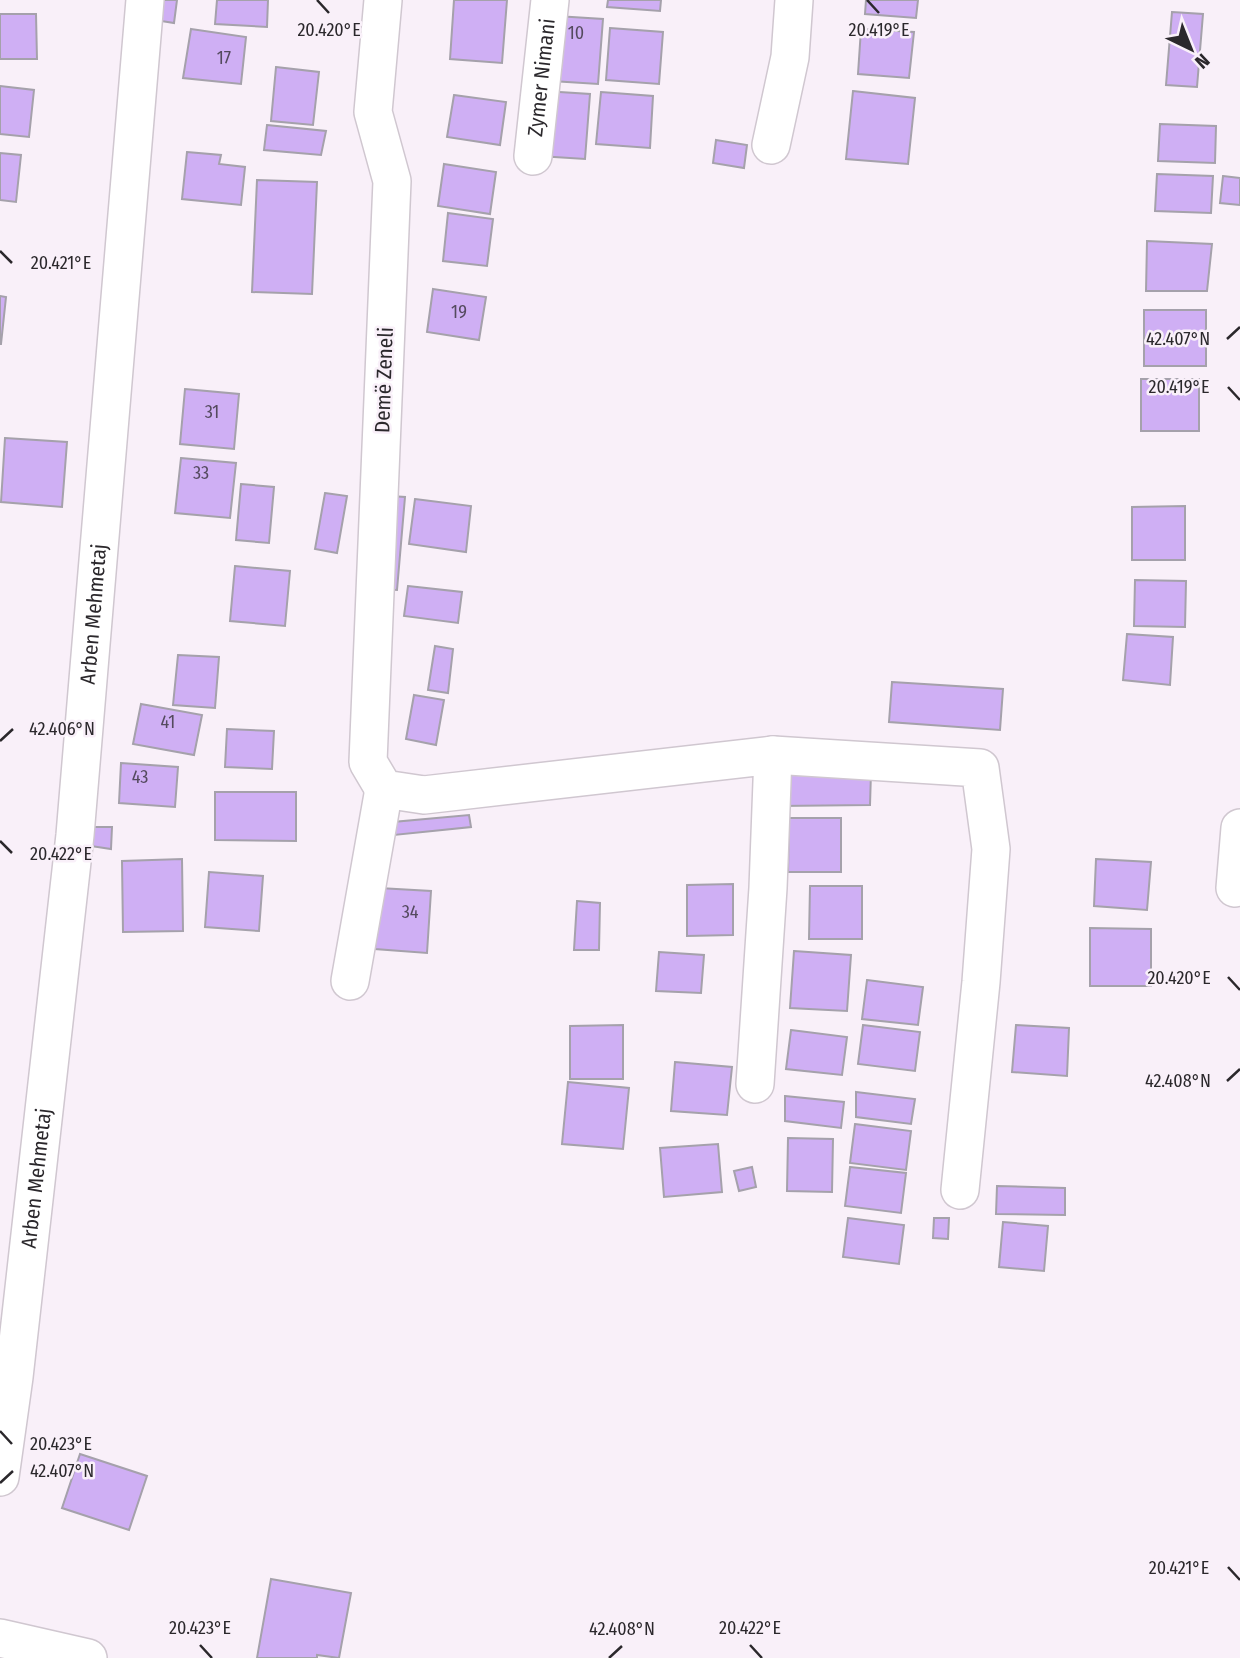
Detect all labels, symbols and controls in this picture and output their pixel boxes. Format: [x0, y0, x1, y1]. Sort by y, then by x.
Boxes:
north arrow [1156, 14, 1226, 84]
street label: Zymer Nimani [522, 17, 561, 138]
text: 20.420°E [297, 19, 361, 41]
text: 20.419°E [849, 19, 909, 41]
house number: 10 [568, 22, 584, 44]
house number: 17 [217, 47, 231, 69]
text: N [1190, 49, 1214, 73]
text: 20.421°E [31, 252, 91, 274]
house number: 19 [451, 301, 467, 323]
street label: Demë Zeneli [369, 327, 399, 433]
text: 42.407°N [1146, 328, 1210, 350]
text: 20.419°E [1149, 376, 1209, 398]
house number: 31 [205, 401, 219, 423]
house number: 33 [193, 462, 209, 484]
street label: Arben Mehmetaj [75, 543, 112, 686]
house number: 41 [161, 711, 175, 733]
text: 42.406°N [29, 718, 95, 740]
house number: 43 [132, 766, 148, 788]
text: 20.422°E [30, 843, 92, 865]
house number: 34 [402, 901, 419, 923]
text: 20.420°E [1147, 967, 1211, 989]
text: 42.408°N [1145, 1070, 1211, 1092]
street label: Arben Mehmetaj [16, 1107, 57, 1250]
text: 20.423°E [30, 1433, 92, 1455]
text: 42.407°N [30, 1460, 94, 1482]
text: 20.421°E [1149, 1557, 1209, 1579]
text: 20.423°E [169, 1617, 231, 1639]
text: 20.422°E [719, 1617, 781, 1639]
text: 42.408°N [589, 1618, 655, 1640]

